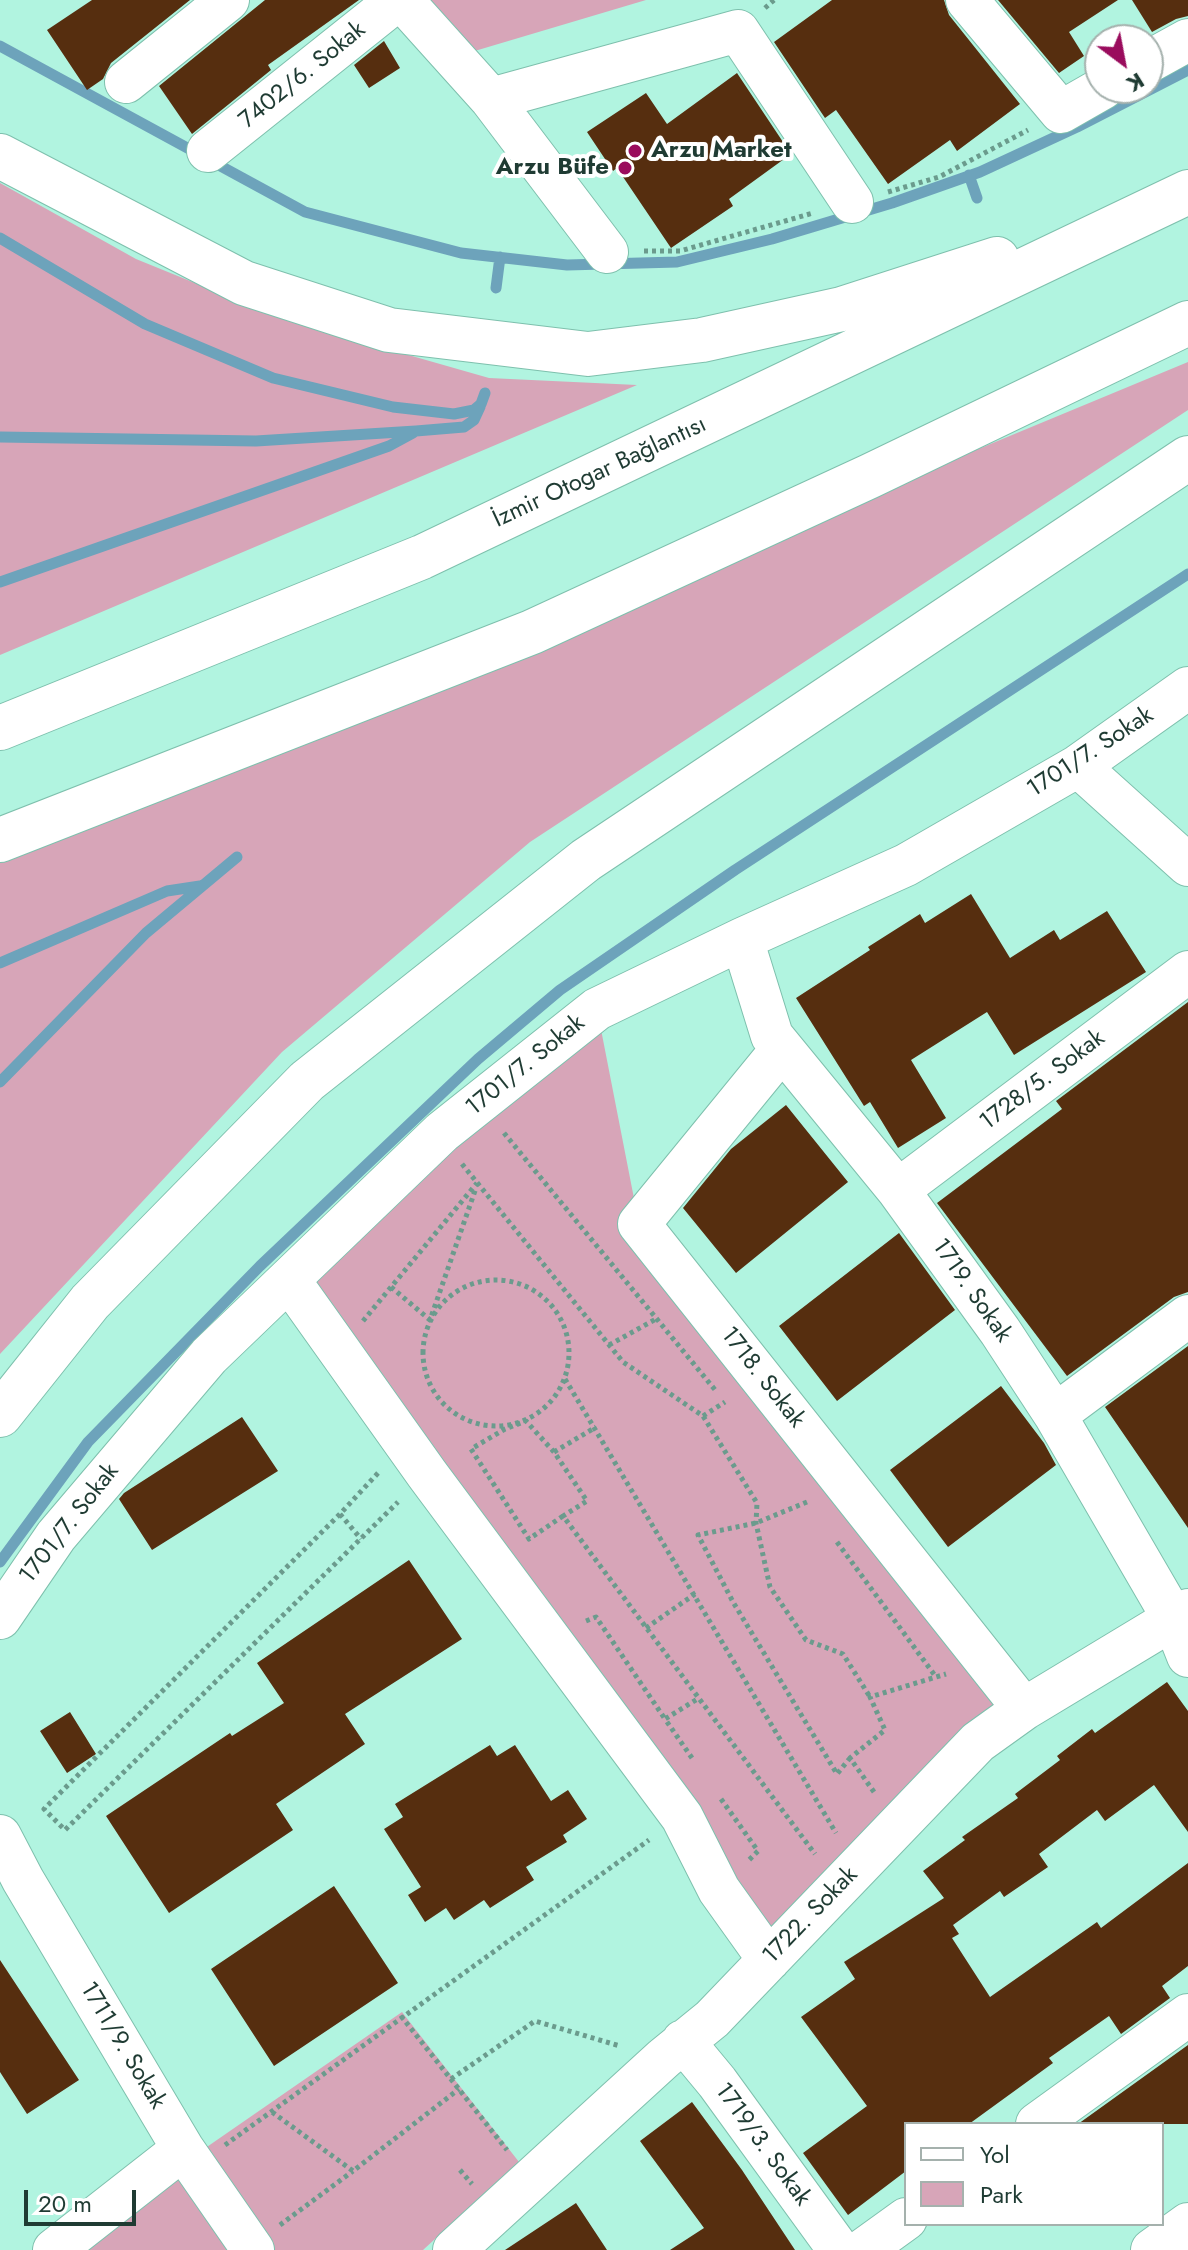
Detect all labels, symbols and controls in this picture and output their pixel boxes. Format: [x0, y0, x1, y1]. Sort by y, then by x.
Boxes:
street label: 7402/6. Sokak [234, 16, 372, 136]
north arrow [1084, 24, 1164, 104]
text: K [1121, 65, 1151, 100]
place label: Arzu Market [651, 137, 792, 165]
marker: Arzu Market [626, 142, 644, 160]
place label: Arzu Büfe [496, 154, 609, 182]
marker: Arzu Büfe [616, 159, 634, 177]
street label: İzmir Otogar Bağlantısı [489, 411, 711, 535]
street label: 1701/7. Sokak [1023, 702, 1159, 804]
street label: 1701/7. Sokak [461, 1009, 591, 1123]
street label: 1728/5. Sokak [975, 1025, 1111, 1137]
street label: 1719. Sokak [925, 1234, 1017, 1348]
street label: 1718. Sokak [714, 1322, 810, 1434]
street label: 1701/7. Sokak [14, 1458, 126, 1590]
street label: 1722. Sokak [758, 1861, 864, 1971]
street label: 1711/9. Sokak [73, 1977, 171, 2115]
street label: 1719/3. Sokak [708, 2078, 816, 2212]
legend [904, 2122, 1164, 2226]
text: Yol [980, 2137, 1010, 2172]
scale bar [28, 2174, 140, 2224]
text: Park [980, 2177, 1023, 2212]
text: 20 m [38, 2186, 92, 2221]

